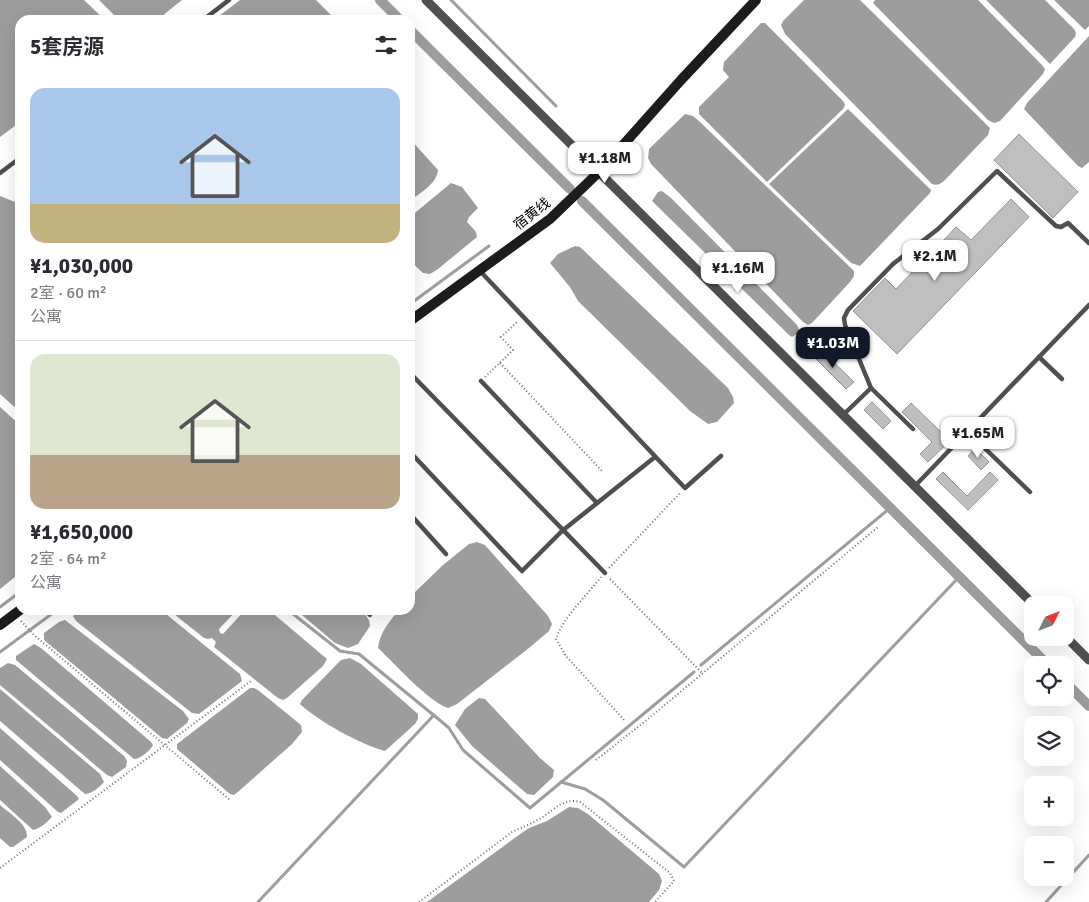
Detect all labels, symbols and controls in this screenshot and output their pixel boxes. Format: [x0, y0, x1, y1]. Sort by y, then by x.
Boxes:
icon: filters [372, 31, 400, 59]
text: 5套房源 [30, 34, 104, 60]
icon: home [170, 121, 260, 211]
pin: ¥1.18M [564, 142, 646, 184]
text: ¥1.18M [579, 148, 631, 168]
street label: 宿黄线 [510, 194, 554, 234]
pin: ¥2.1M [900, 240, 970, 282]
text: ¥2.1M [913, 246, 957, 266]
pin: ¥1.16M [697, 252, 779, 294]
text: ¥1,030,000 [30, 253, 133, 279]
text: ¥1.16M [712, 258, 764, 278]
text: 2室 · 60 m² [30, 283, 107, 303]
text: 公寓 [30, 307, 62, 327]
pin: ¥1.03M [792, 326, 874, 369]
text: ¥1.03M [807, 333, 859, 353]
icon: home [170, 386, 260, 476]
pin: ¥1.65M [937, 416, 1019, 459]
text: ¥1.65M [952, 423, 1004, 443]
text: ¥1,650,000 [30, 519, 133, 545]
text: 2室 · 64 m² [30, 549, 107, 569]
text: 公寓 [30, 573, 62, 593]
north arrow [1024, 596, 1074, 646]
map controls [1024, 596, 1074, 886]
button: locate [1024, 656, 1074, 706]
button: layers [1024, 716, 1074, 766]
button: + [1024, 776, 1074, 826]
button: − [1024, 836, 1074, 886]

